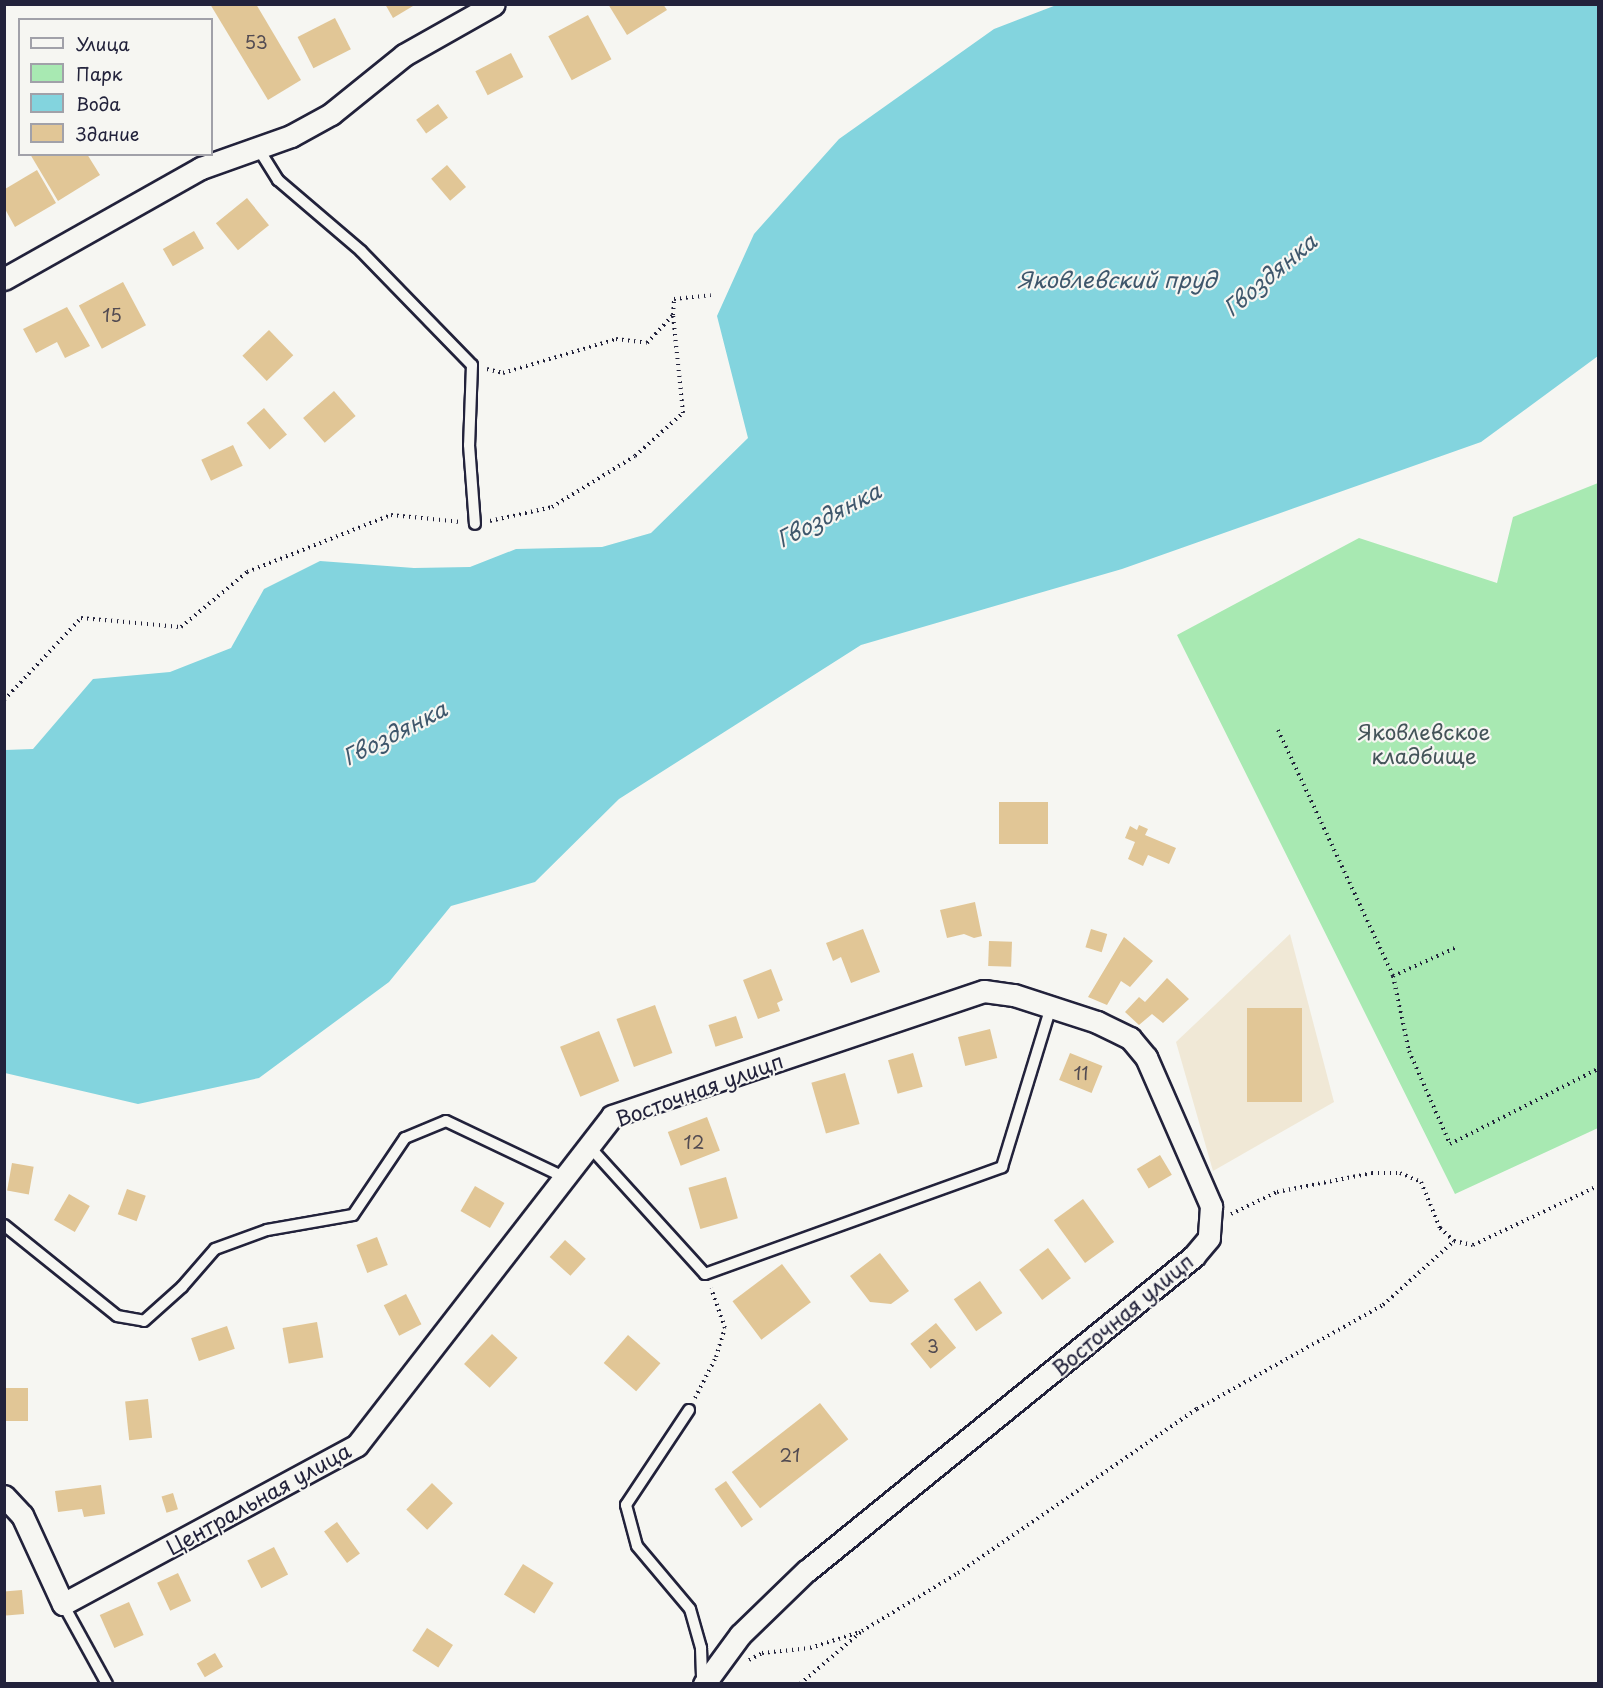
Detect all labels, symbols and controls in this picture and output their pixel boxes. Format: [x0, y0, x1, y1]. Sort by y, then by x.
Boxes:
legend [18, 18, 213, 156]
text: Улица [76, 30, 130, 57]
house number: 53 [244, 31, 268, 53]
text: Парк [76, 60, 122, 87]
text: Вода [76, 90, 121, 117]
text: Здание [76, 120, 139, 147]
water label: Гвоздянка [1217, 228, 1321, 320]
water label: Яковлевский пруд [1017, 266, 1217, 292]
house number: 15 [102, 304, 122, 326]
water label: Гвоздянка [772, 477, 884, 551]
water label: Гвоздянка [338, 695, 450, 769]
park label: Яковлевское кладбище [1358, 718, 1490, 768]
street label: Восточная улицп [611, 1047, 787, 1131]
house number: 11 [1073, 1062, 1089, 1084]
house number: 12 [684, 1131, 704, 1153]
street label: Восточная улицп [1046, 1247, 1198, 1381]
house number: 3 [927, 1335, 939, 1357]
street label: Центральная улица [161, 1437, 355, 1559]
house number: 21 [780, 1444, 800, 1466]

